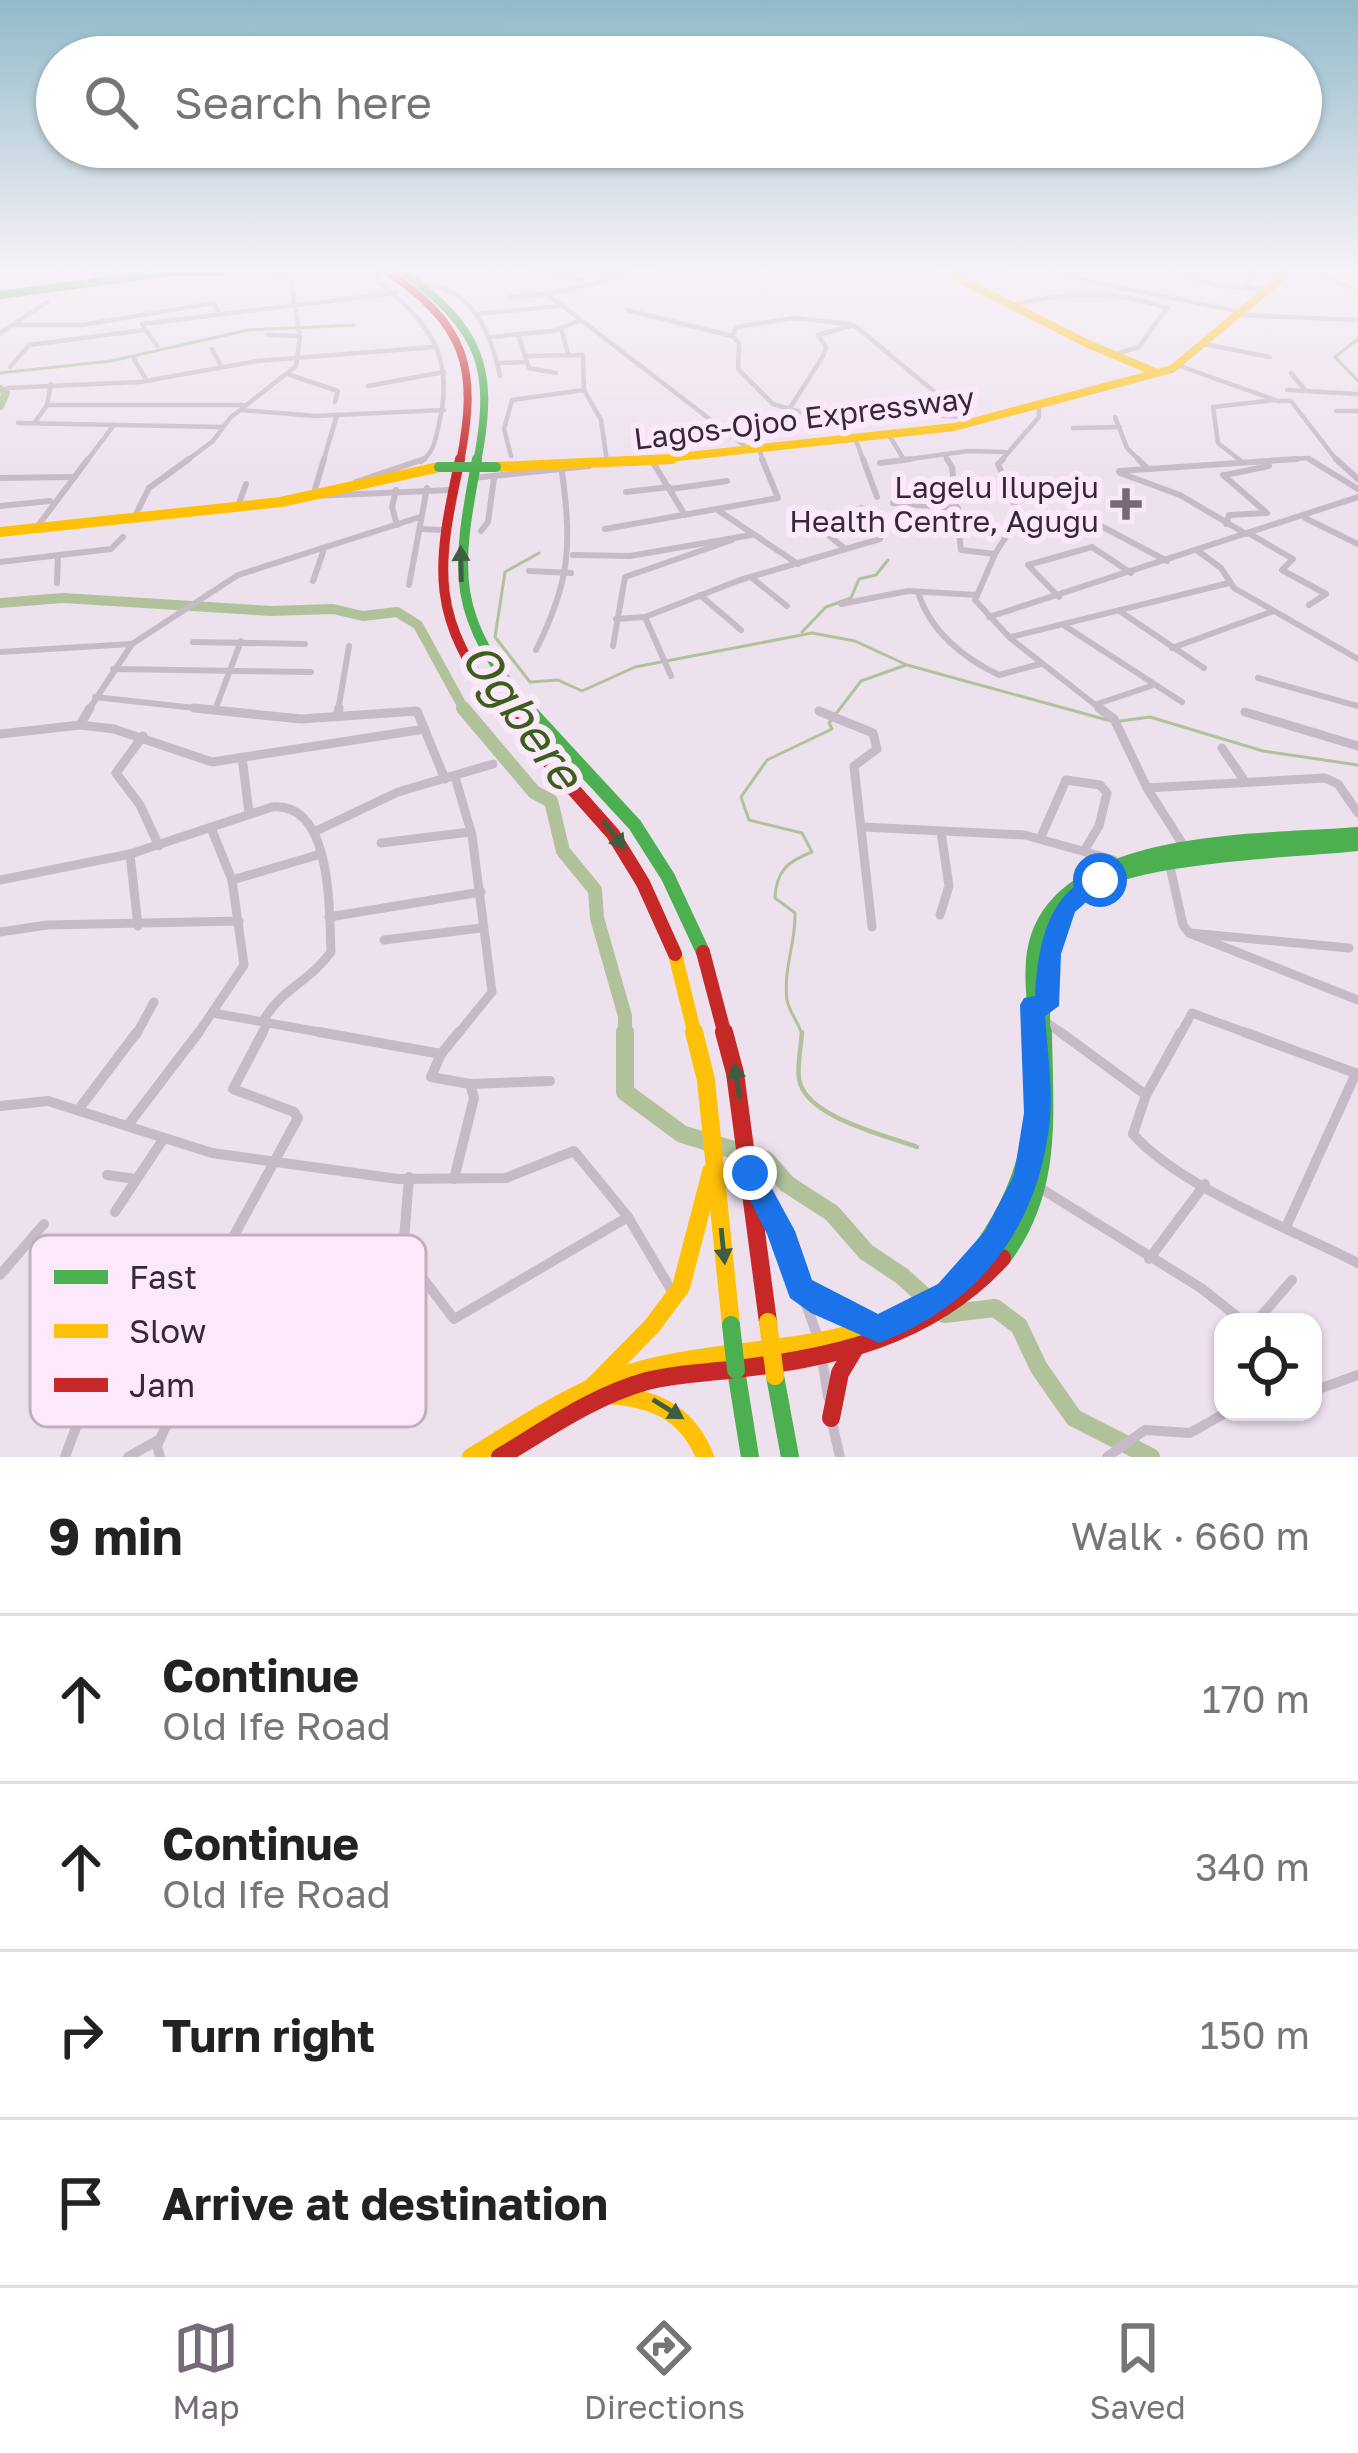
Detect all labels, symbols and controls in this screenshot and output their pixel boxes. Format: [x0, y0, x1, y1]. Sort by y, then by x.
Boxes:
search box [36, 36, 1322, 168]
icon: search [78, 69, 144, 135]
text: Search here [174, 75, 432, 129]
street label: Lagos-Ojoo Expressway [632, 379, 976, 457]
place label: Lagelu Ilupeju Health Centre, Agugu [789, 469, 1099, 539]
marker: Lagelu Ilupeju Health Centre, Agugu [1110, 488, 1142, 520]
one-way arrow [451, 544, 471, 582]
water label: Ogbere [450, 630, 598, 803]
one-way arrow [601, 819, 625, 850]
route start [1073, 853, 1127, 907]
one-way arrow [727, 1061, 745, 1099]
route end [723, 1146, 777, 1200]
one-way arrow [714, 1228, 733, 1265]
legend [30, 1235, 426, 1427]
text: Fast [129, 1257, 197, 1296]
text: Slow [129, 1311, 207, 1350]
map controls [1214, 1313, 1322, 1421]
button: locate [1214, 1313, 1322, 1421]
text: Jam [129, 1365, 195, 1404]
one-way arrow [651, 1398, 685, 1419]
text: 9 min [48, 1505, 183, 1566]
text: Walk · 660 m [1071, 1512, 1310, 1559]
text: Continue [162, 1648, 359, 1702]
icon: ahead [48, 1666, 114, 1732]
text: 170 m [1202, 1675, 1310, 1722]
text: Old Ife Road [162, 1702, 391, 1749]
text: Continue [162, 1816, 359, 1870]
icon: ahead [48, 1834, 114, 1900]
text: 340 m [1195, 1843, 1310, 1890]
text: Old Ife Road [162, 1870, 391, 1917]
icon: right [48, 2002, 114, 2068]
text: Turn right [162, 2008, 375, 2062]
text: 150 m [1200, 2011, 1310, 2058]
icon: arrive [48, 2170, 114, 2236]
text: Arrive at destination [162, 2176, 608, 2230]
tab: Map [172, 2315, 240, 2426]
tab: Directions [584, 2315, 745, 2426]
tab: Saved [1089, 2315, 1186, 2426]

